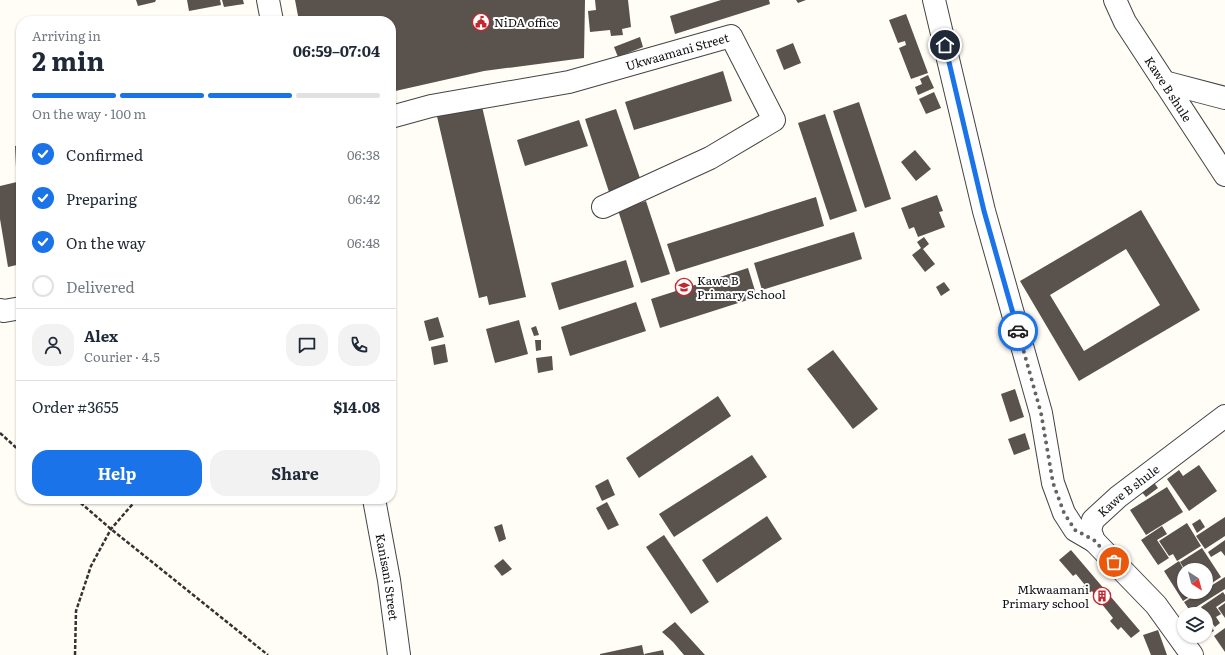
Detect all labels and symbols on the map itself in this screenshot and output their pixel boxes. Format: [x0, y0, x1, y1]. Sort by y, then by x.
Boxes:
public building icon: NiDA office [471, 12, 491, 32]
place label: NiDA office [494, 13, 559, 31]
street label: Ukwaamani Street [623, 28, 731, 75]
pin [928, 28, 962, 62]
street label: Kawe B shule [1141, 53, 1197, 125]
place label: Kawe B Primary School [697, 271, 786, 303]
school or university icon: Kawe B Primary School [674, 277, 694, 297]
courier [998, 311, 1038, 351]
street label: Kawe B shule [1093, 460, 1163, 521]
street label: Kanisani Street [372, 532, 403, 621]
pin [1097, 545, 1131, 579]
north arrow [1177, 563, 1213, 599]
place label: Mkwaamani Primary school [1002, 580, 1089, 612]
building icon: Mkwaamani Primary school [1092, 586, 1112, 606]

